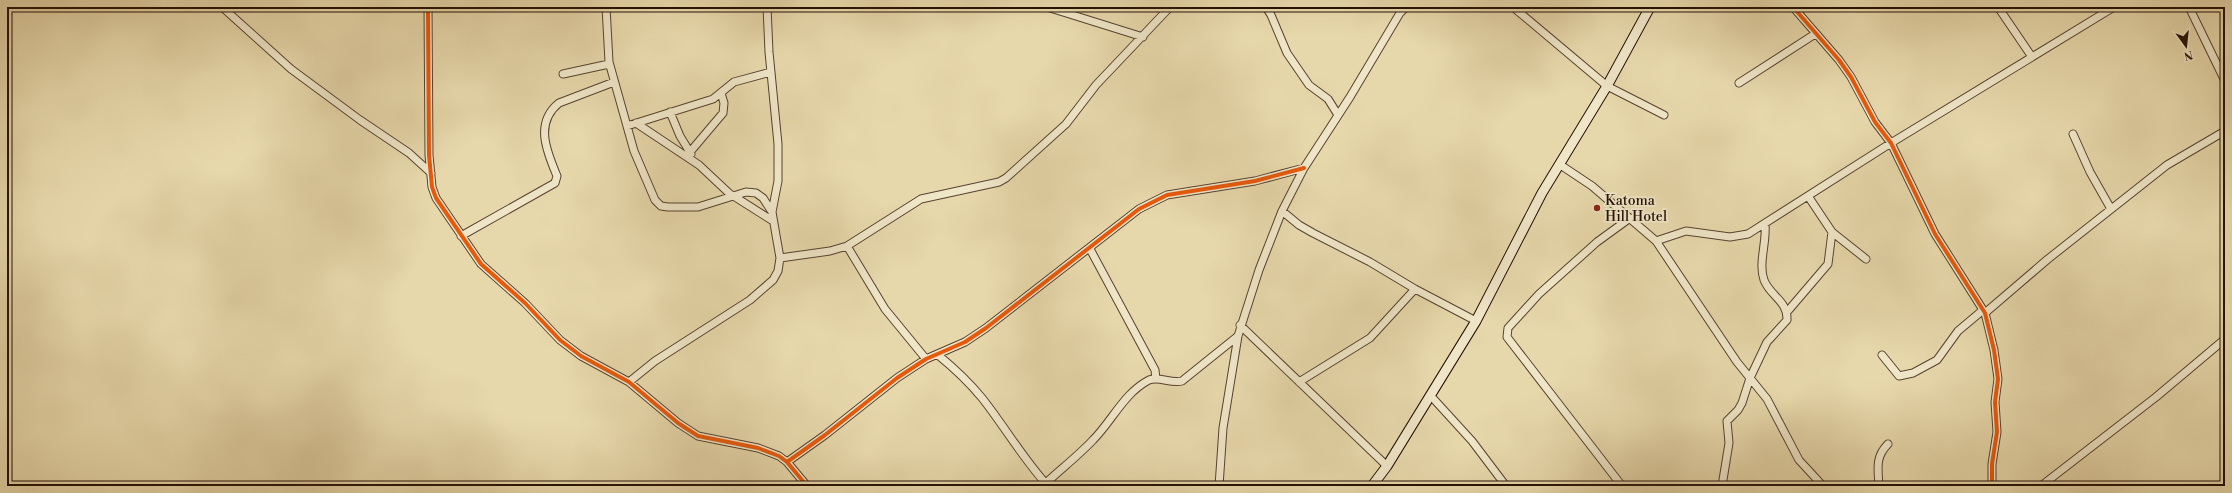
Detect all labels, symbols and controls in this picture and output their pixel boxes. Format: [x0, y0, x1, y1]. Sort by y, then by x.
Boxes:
north arrow [2166, 26, 2206, 66]
text: N [2182, 47, 2194, 63]
place label: Katoma Hill Hotel [1605, 192, 1667, 226]
marker: Katoma Hill Hotel [1592, 203, 1602, 213]

